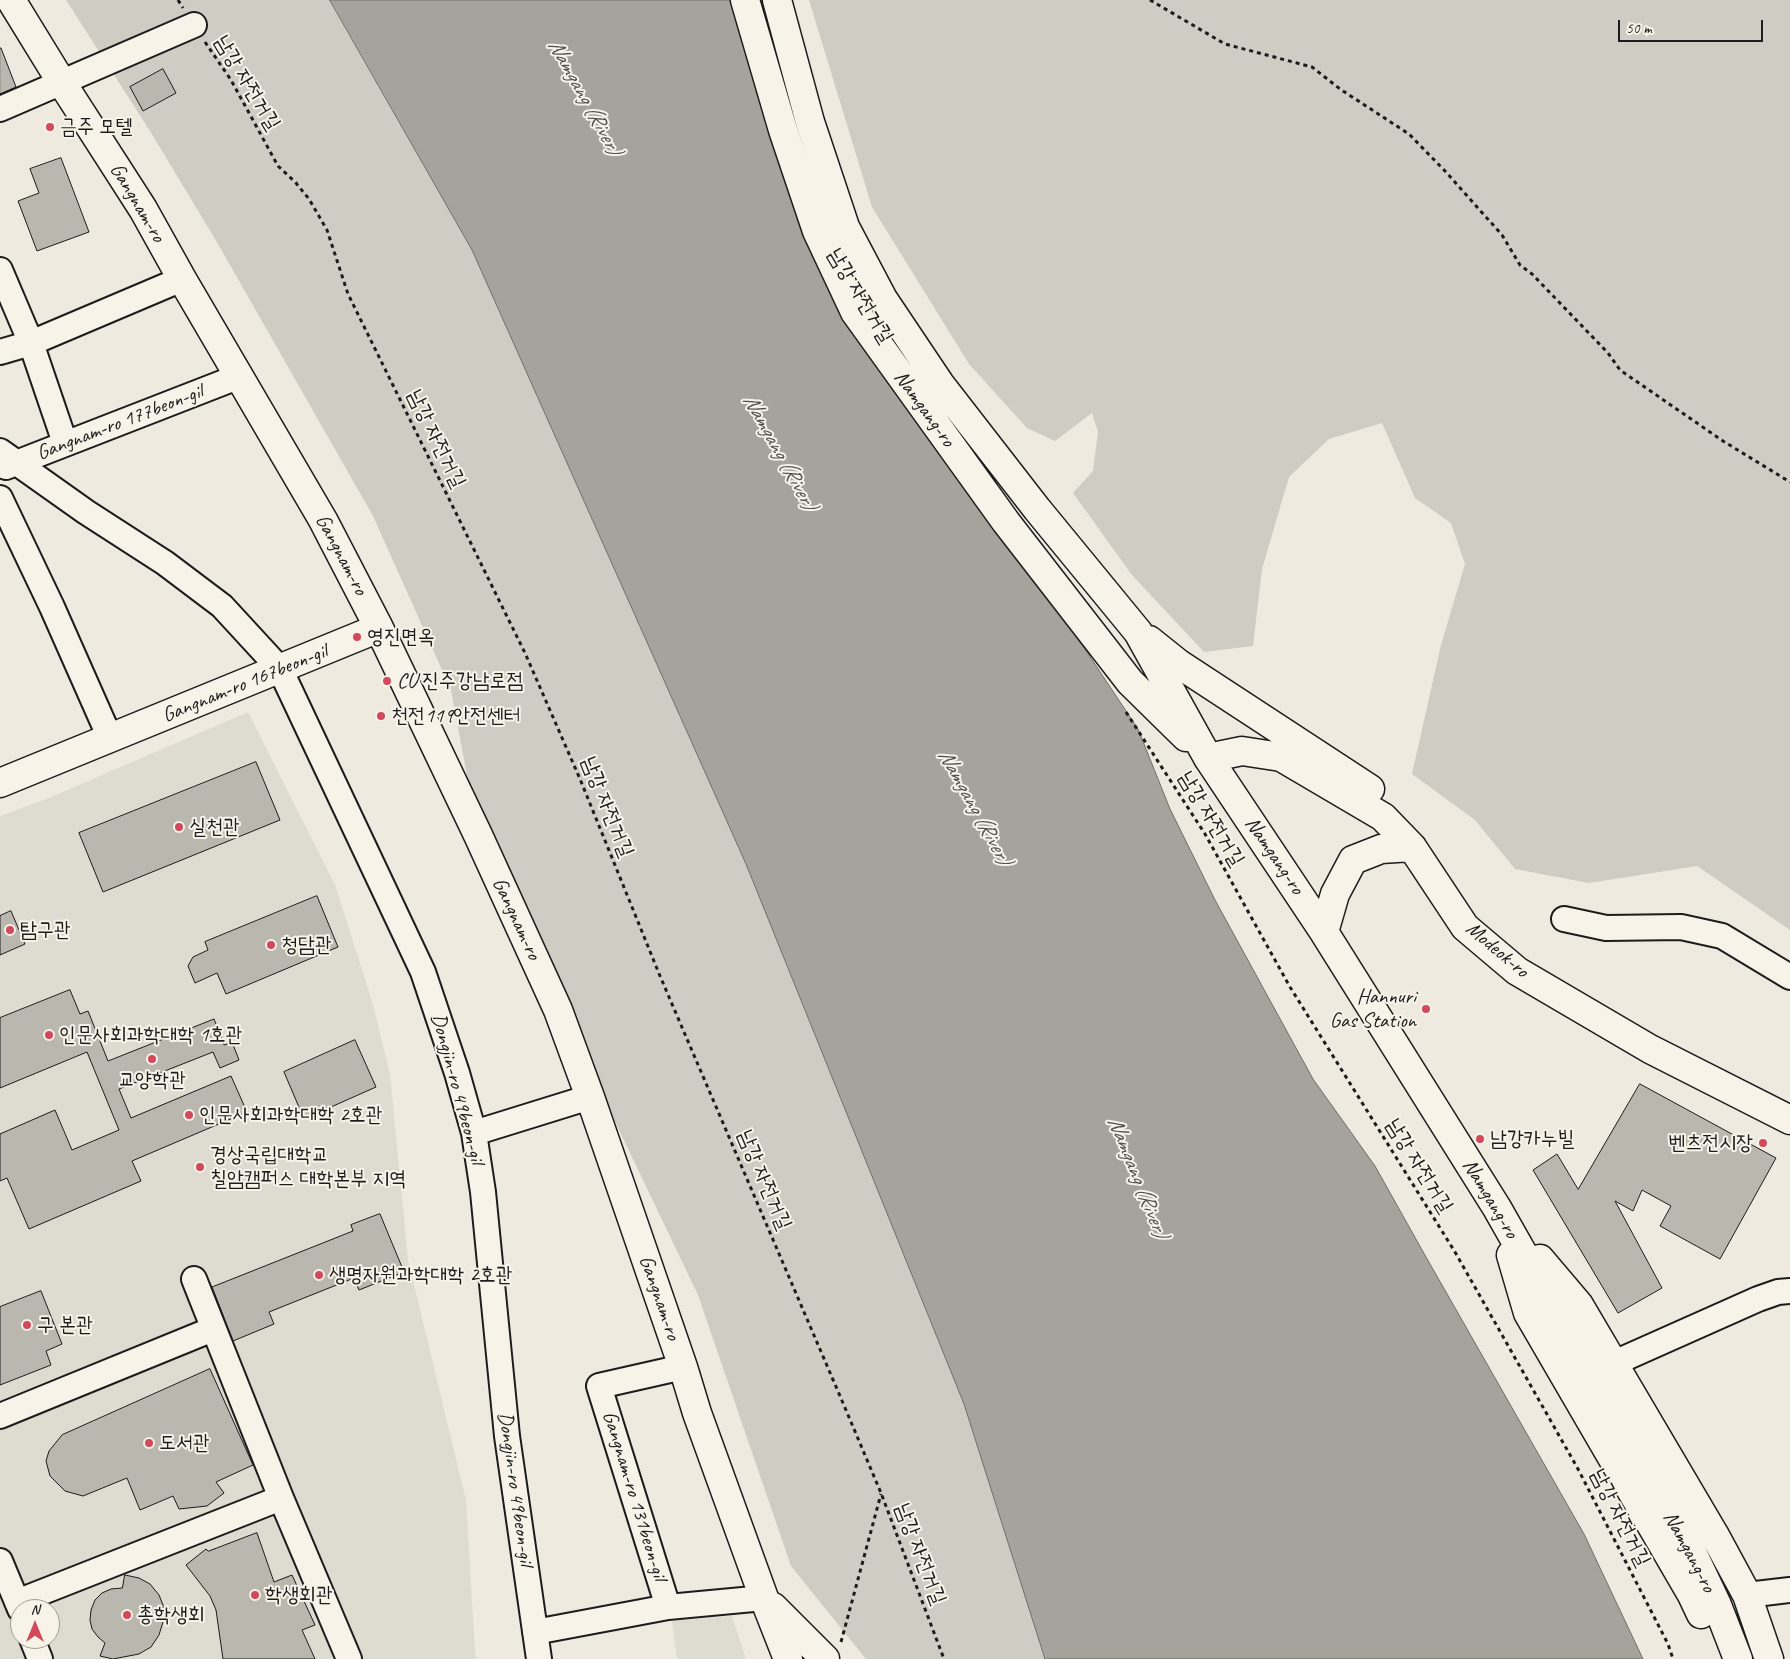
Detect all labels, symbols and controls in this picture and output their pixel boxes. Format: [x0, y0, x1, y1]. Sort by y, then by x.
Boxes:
scale bar [1620, 10, 1765, 42]
text: 50 m [1626, 19, 1652, 38]
street label: 남강 자전거길 [209, 31, 285, 135]
water label: Namgang (River) [541, 35, 627, 159]
place label: 금주 모텔 [60, 114, 133, 140]
marker: 금주 모텔 [44, 121, 56, 133]
street label: Gangnam-ro [104, 159, 170, 247]
street label: 남강 자전거길 [822, 244, 898, 348]
street label: Namgang-ro [888, 366, 960, 452]
street label: Gangnam-ro 177beon-gil [33, 380, 207, 466]
street label: 남강 자전거길 [401, 386, 471, 492]
water label: Namgang (River) [736, 390, 822, 514]
street label: Gangnam-ro [309, 510, 373, 600]
place label: 영진면옥 [367, 624, 435, 650]
marker: 영진면옥 [351, 631, 363, 643]
street label: Gangnam-ro 167beon-gil [159, 639, 331, 729]
place label: CU 진주강남로점 [397, 668, 523, 694]
marker: CU 진주강남로점 [381, 675, 393, 687]
place label: 천전119안전센터 [391, 703, 521, 729]
marker: 천전119안전센터 [375, 710, 387, 722]
water label: Namgang (River) [931, 745, 1017, 869]
street label: 남강 자전거길 [575, 753, 639, 861]
street label: 남강 자전거길 [1173, 767, 1249, 871]
street label: Namgang-ro [1239, 812, 1309, 900]
place label: 실천관 [189, 814, 240, 840]
marker: 실천관 [173, 821, 185, 833]
street label: Gangnam-ro [486, 874, 546, 964]
street label: Modeok-ro [1460, 916, 1534, 984]
place label: 탐구관 [20, 917, 71, 943]
marker: 탐구관 [4, 924, 16, 936]
place label: 청담관 [281, 932, 332, 958]
marker: 청담관 [265, 939, 277, 951]
place label: Hannuri Gas Station [1330, 984, 1416, 1034]
marker: Hannuri Gas Station [1420, 1003, 1432, 1015]
street label: Dongjin-ro 49beon-gil [425, 1011, 489, 1167]
place label: 인문사회과학대학 1호관 [59, 1022, 243, 1048]
marker: 인문사회과학대학 1호관 [43, 1029, 55, 1041]
marker: 교양학관 [146, 1053, 158, 1065]
place label: 교양학관 [118, 1067, 186, 1093]
place label: 인문사회과학대학 2호관 [199, 1102, 383, 1128]
marker: 인문사회과학대학 2호관 [183, 1109, 195, 1121]
water label: Namgang (River) [1101, 1113, 1173, 1241]
street label: 남강 자전거길 [1380, 1114, 1458, 1218]
street label: 남강 자전거길 [732, 1126, 796, 1234]
place label: 남강카누빌 [1490, 1126, 1574, 1152]
place label: 벤츠전시장 [1669, 1130, 1753, 1156]
marker: 남강카누빌 [1474, 1133, 1486, 1145]
marker: 벤츠전시장 [1757, 1137, 1769, 1149]
place label: 경상국립대학교 칠암캠퍼스 대학본부 지역 [210, 1142, 406, 1192]
street label: Namgang-ro [1457, 1155, 1523, 1243]
marker: 경상국립대학교 칠암캠퍼스 대학본부 지역 [194, 1161, 206, 1173]
street label: Gangnam-ro [633, 1252, 685, 1344]
place label: 생명자원과학대학 2호관 [329, 1262, 513, 1288]
marker: 생명자원과학대학 2호관 [313, 1269, 325, 1281]
place label: 구 본관 [37, 1312, 93, 1338]
marker: 구 본관 [21, 1319, 33, 1331]
street label: Gangnam-ro 131beon-gil [596, 1408, 672, 1584]
street label: Dongjin-ro 49beon-gil [492, 1411, 538, 1567]
place label: 도서관 [159, 1430, 210, 1456]
marker: 도서관 [143, 1437, 155, 1449]
street label: 남강 자전거길 [1585, 1465, 1655, 1571]
street label: 남강 자전거길 [889, 1500, 951, 1608]
street label: Namgang-ro [1657, 1507, 1721, 1597]
place label: 학생회관 [265, 1582, 333, 1608]
marker: 학생회관 [249, 1589, 261, 1601]
north arrow [10, 1599, 60, 1649]
text: N [31, 1601, 39, 1618]
place label: 총학생회 [137, 1602, 205, 1628]
marker: 총학생회 [121, 1609, 133, 1621]

